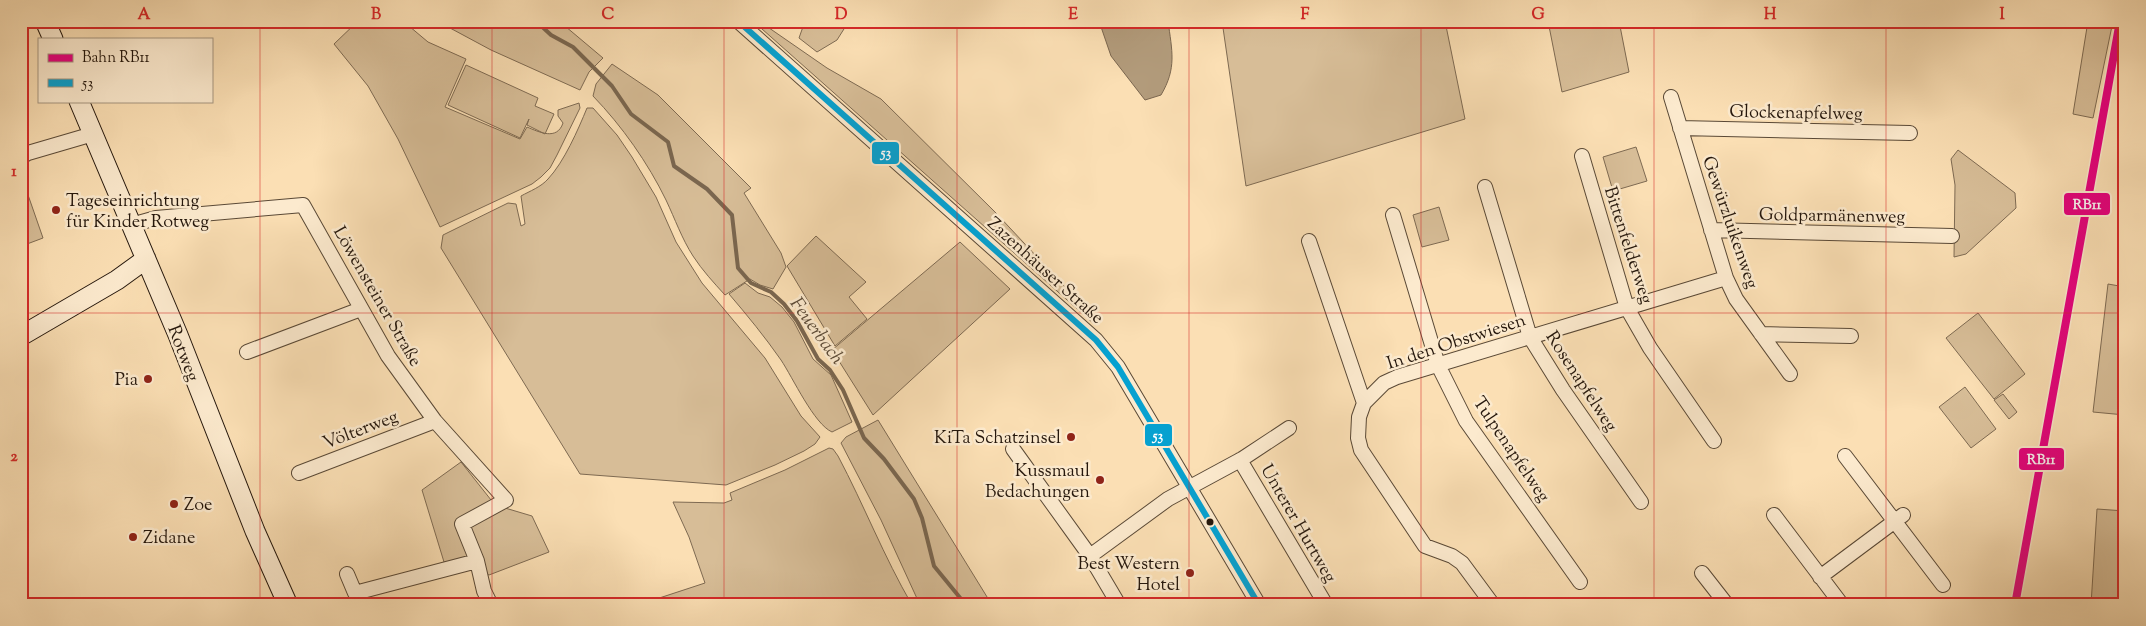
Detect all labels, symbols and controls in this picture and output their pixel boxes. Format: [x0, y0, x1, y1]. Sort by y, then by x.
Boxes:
text: A [138, 4, 151, 27]
text: B [371, 4, 381, 27]
text: C [602, 4, 615, 27]
text: D [835, 4, 848, 27]
text: E [1068, 4, 1078, 27]
text: F [1301, 4, 1310, 27]
text: G [1531, 4, 1545, 27]
text: H [1764, 4, 1777, 27]
text: I [1999, 4, 2005, 27]
legend [38, 38, 212, 102]
text: Bahn RB11 [82, 48, 150, 69]
text: 53 [81, 74, 93, 95]
street label: Glockenapfelweg [1729, 100, 1863, 128]
line badge: 53 [871, 141, 900, 165]
text: 53 [880, 144, 892, 164]
street label: Gewürzluikenweg [1694, 153, 1764, 293]
text: 1 [11, 161, 17, 184]
street label: Bittenfelderweg [1596, 184, 1658, 308]
place label: Tageseinrichtung für Kinder Rotweg [66, 189, 209, 236]
line badge: RB11 [2063, 192, 2111, 216]
text: RB11 [2073, 196, 2101, 216]
street label: Goldparmänenweg [1759, 203, 1906, 231]
marker: Tageseinrichtung für Kinder Rotweg [50, 204, 62, 216]
street label: Zazenhäuser Straße [981, 212, 1109, 331]
street label: Löwensteiner Straße [325, 222, 427, 372]
water label: Feuerbach [782, 292, 850, 371]
street label: In den Obstwiesen [1384, 308, 1530, 378]
street label: Rotweg [160, 322, 205, 386]
street label: Rosenapfelweg [1538, 327, 1623, 438]
place label: Pia [115, 368, 138, 394]
marker: Pia [142, 373, 154, 385]
street label: Tulpenapfelweg [1465, 392, 1555, 508]
street label: Völterweg [319, 405, 402, 457]
line badge: 53 [1144, 423, 1173, 447]
place label: KiTa Schatzinsel [934, 426, 1061, 452]
text: 53 [1152, 427, 1164, 447]
marker: KiTa Schatzinsel [1065, 431, 1077, 443]
text: 2 [10, 446, 18, 469]
line badge: RB11 [2018, 447, 2065, 471]
text: RB11 [2027, 451, 2055, 471]
place label: Kussmaul Bedachungen [985, 459, 1090, 506]
street label: Unterer Hurtweg [1253, 460, 1342, 588]
marker: Kussmaul Bedachungen [1094, 474, 1106, 486]
place label: Zoe [184, 493, 212, 519]
marker: Zoe [168, 498, 180, 510]
unlabelled marker [1205, 517, 1215, 527]
place label: Zidane [143, 526, 195, 552]
marker: Zidane [127, 531, 139, 543]
place label: Best Western Hotel [1078, 552, 1180, 599]
marker: Best Western Hotel [1184, 567, 1196, 579]

